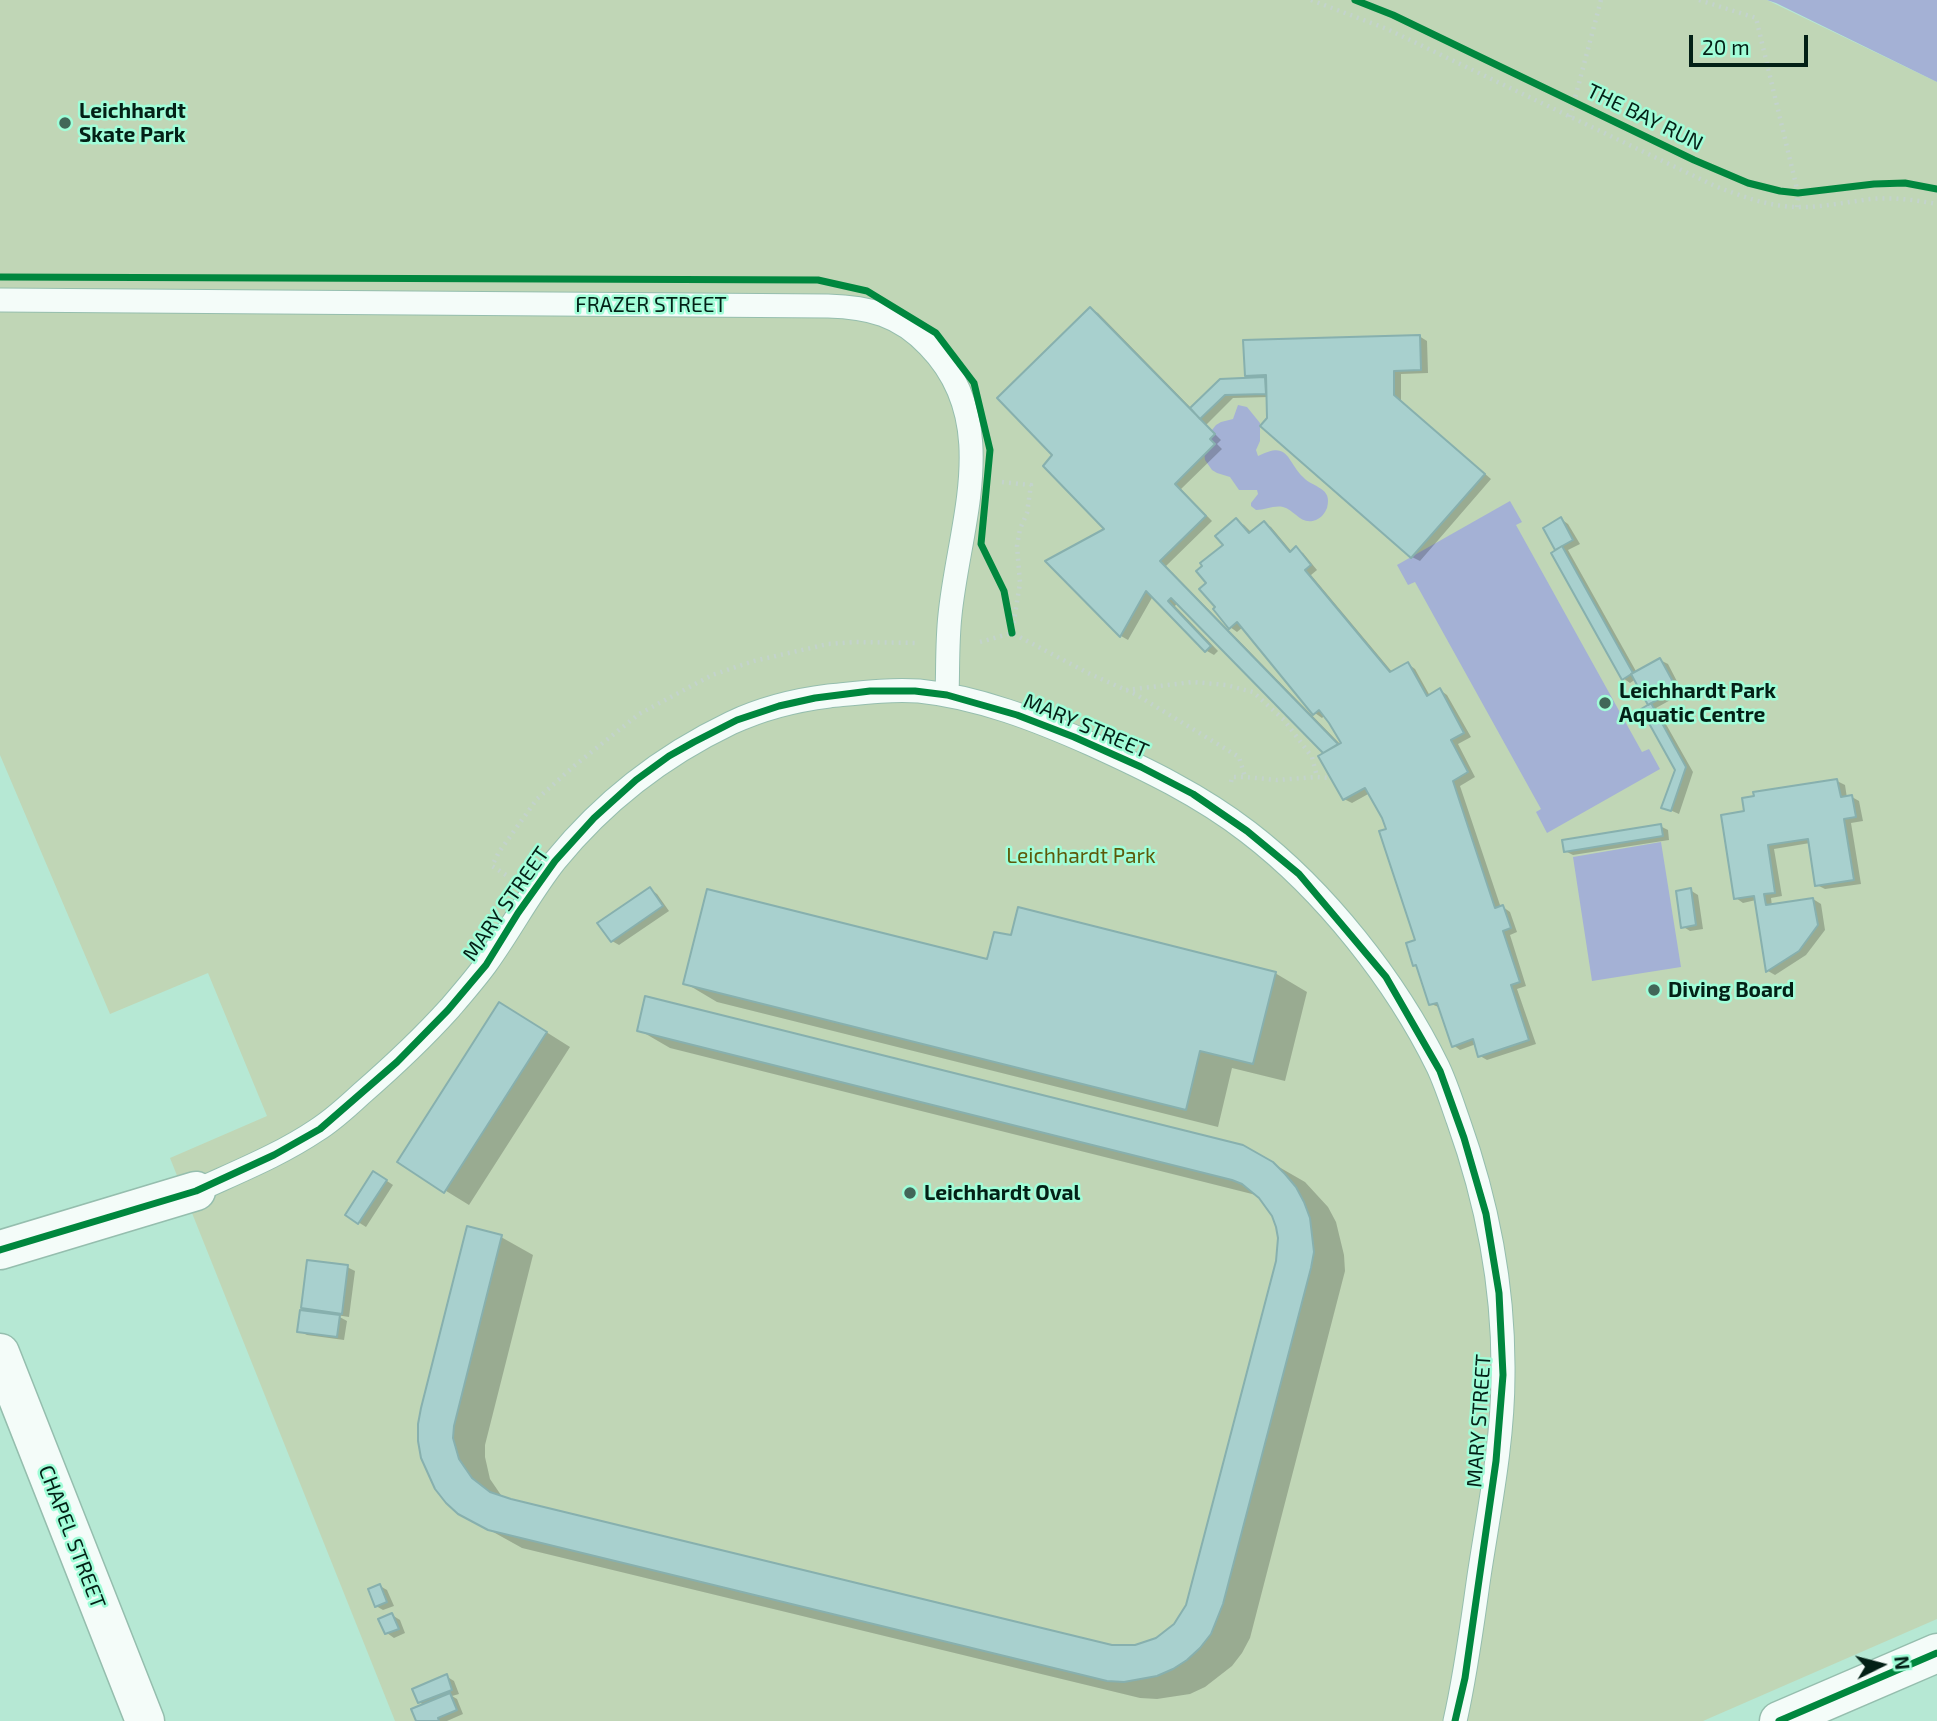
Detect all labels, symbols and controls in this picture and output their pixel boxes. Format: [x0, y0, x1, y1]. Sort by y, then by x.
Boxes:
scale bar [1692, 21, 1811, 65]
text: 20 m [1702, 34, 1750, 59]
street label: THE BAY RUN [1583, 78, 1707, 156]
place label: Leichhardt Skate Park [79, 98, 186, 148]
marker: Leichhardt Skate Park [57, 115, 73, 131]
street label: FRAZER STREET [575, 292, 727, 318]
place label: Leichhardt Park Aquatic Centre [1619, 678, 1776, 728]
street label: MARY STREET [1020, 688, 1152, 764]
marker: Leichhardt Park Aquatic Centre [1597, 695, 1613, 711]
street label: MARY STREET [457, 842, 555, 966]
park label: Leichhardt Park [1006, 843, 1156, 869]
place label: Diving Board [1668, 977, 1794, 1003]
marker: Diving Board [1646, 982, 1662, 998]
place label: Leichhardt Oval [924, 1180, 1080, 1206]
marker: Leichhardt Oval [902, 1185, 918, 1201]
street label: MARY STREET [1462, 1354, 1496, 1488]
street label: CHAPEL STREET [33, 1462, 111, 1612]
north arrow [1846, 1630, 1916, 1700]
text: N [1890, 1655, 1915, 1671]

